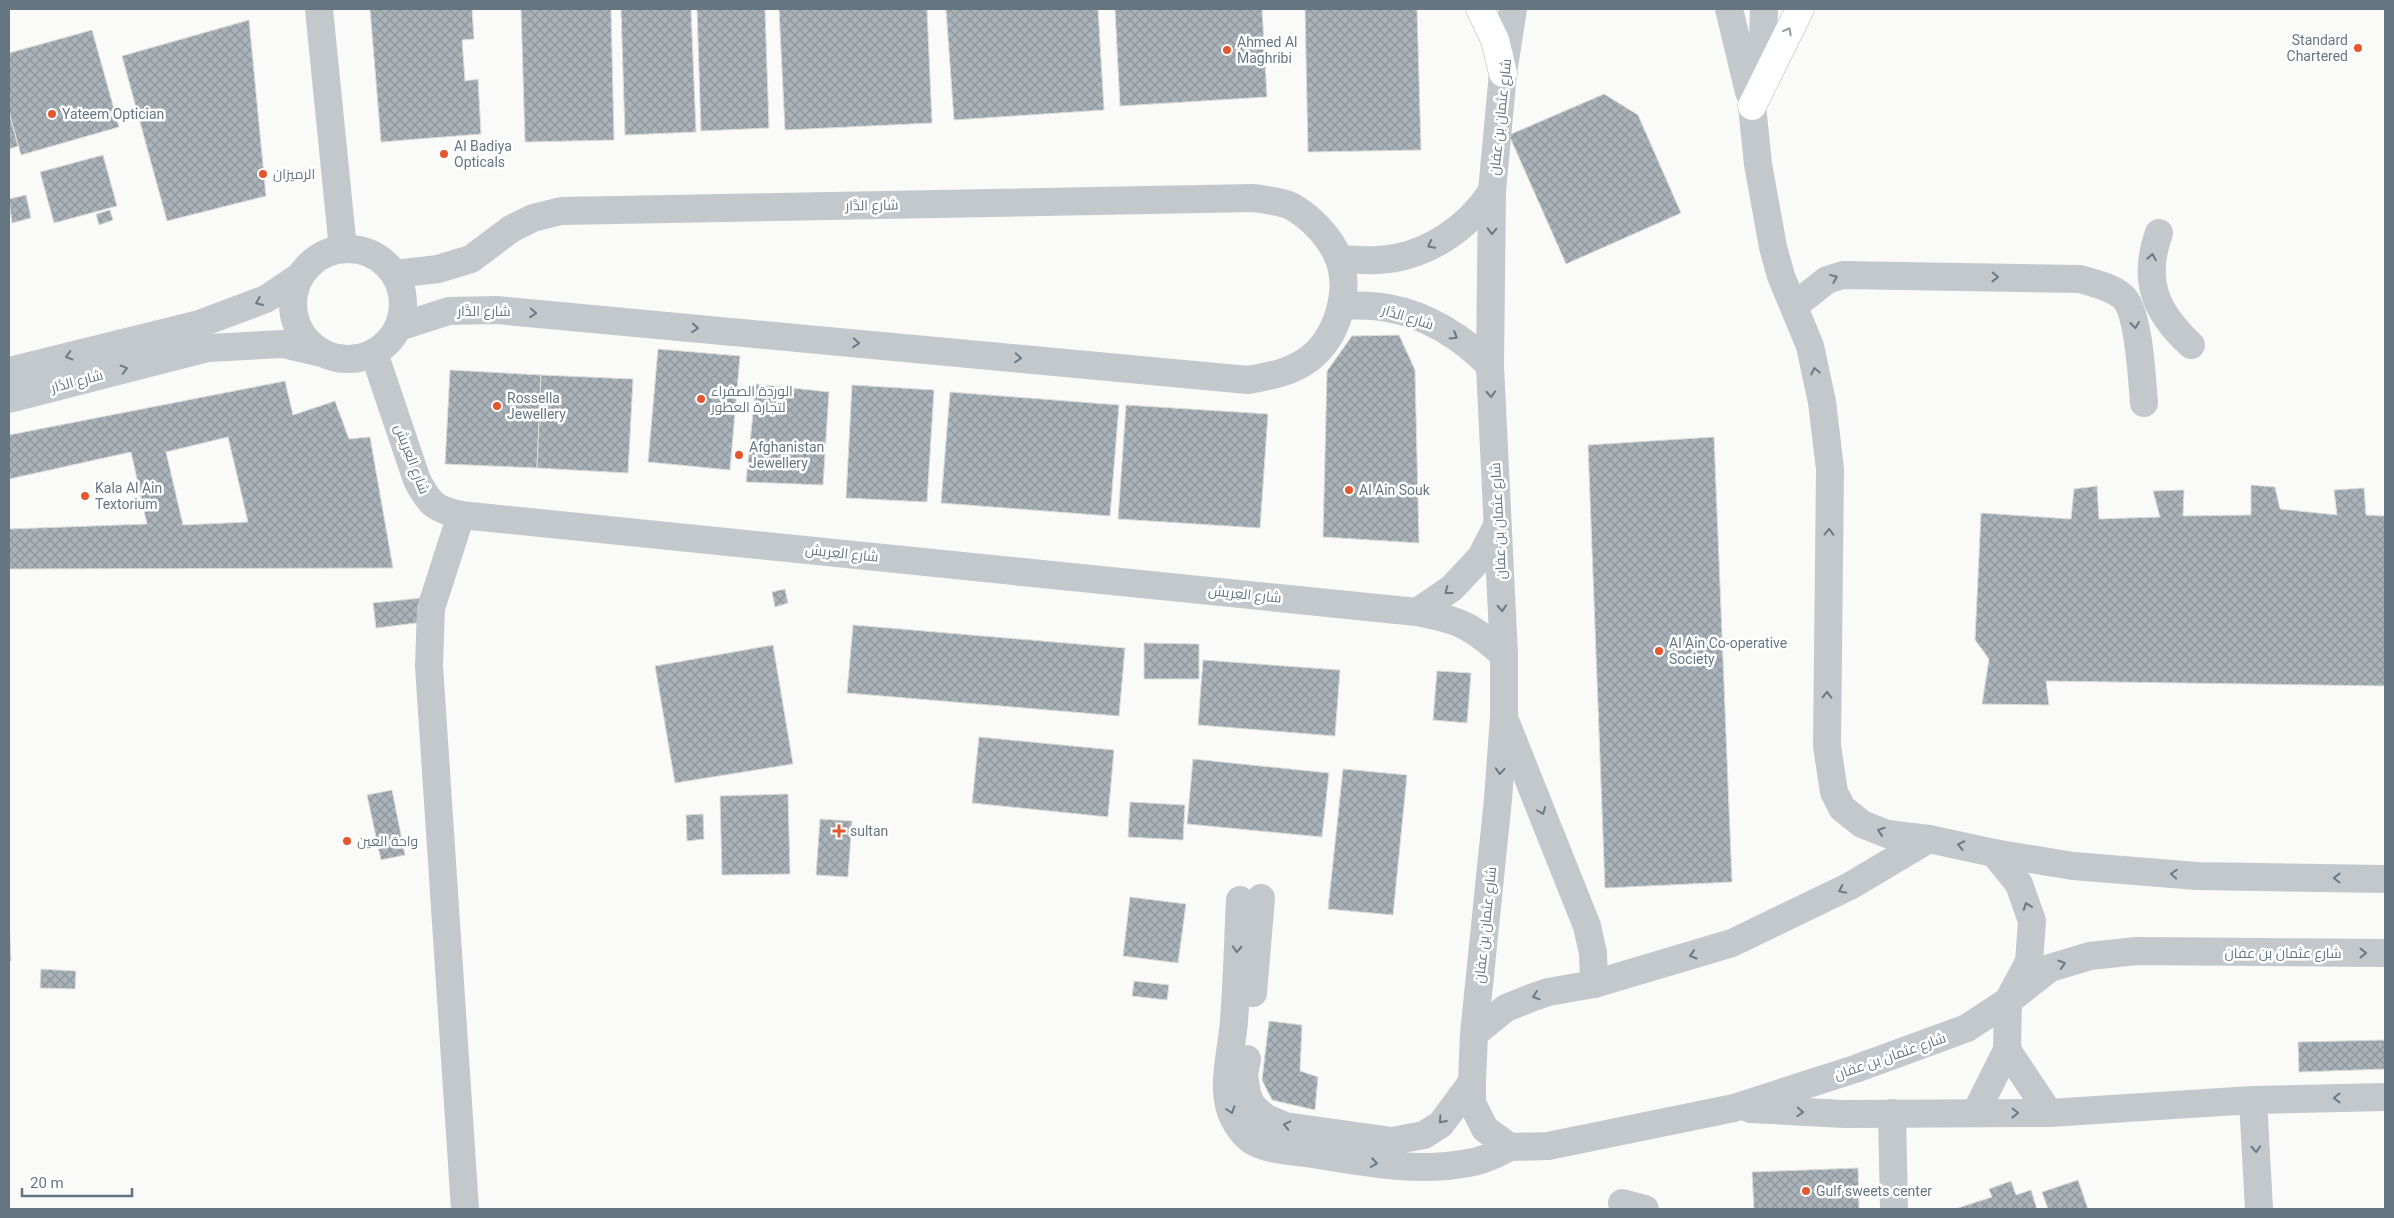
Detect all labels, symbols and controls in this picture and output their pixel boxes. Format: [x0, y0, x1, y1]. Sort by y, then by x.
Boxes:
one-way arrow [1782, 27, 1792, 36]
place label: Standard Chartered [2287, 32, 2348, 64]
place label: Ahmed Al Maghribi [1237, 34, 1297, 66]
marker: Standard Chartered [2352, 42, 2364, 54]
marker: Ahmed Al Maghribi [1221, 44, 1233, 56]
street label: شارع عثمان بن عفان [1486, 58, 1515, 176]
place label: Yateem Optician [62, 106, 164, 122]
marker: Yateem Optician [46, 108, 58, 120]
place label: Al Badiya Opticals [454, 138, 512, 170]
marker: Al Badiya Opticals [438, 148, 450, 160]
place label: الرميزان [273, 166, 315, 182]
marker: الرميزان [257, 168, 269, 180]
street label: شارع الدَّار [844, 197, 899, 214]
one-way arrow [1487, 228, 1497, 236]
one-way arrow [1427, 239, 1436, 249]
one-way arrow [2147, 252, 2157, 261]
one-way arrow [1992, 272, 2000, 283]
one-way arrow [1829, 274, 1837, 284]
one-way arrow [255, 296, 263, 306]
street label: شارع الدَّار [1379, 301, 1436, 333]
street label: شارع الدَّار [456, 303, 511, 320]
one-way arrow [529, 307, 537, 318]
one-way arrow [2129, 321, 2140, 329]
one-way arrow [691, 322, 699, 333]
one-way arrow [1448, 330, 1458, 339]
one-way arrow [853, 337, 861, 348]
one-way arrow [64, 350, 73, 361]
one-way arrow [1014, 353, 1022, 364]
one-way arrow [119, 364, 128, 375]
street label: شارع الدَّار [48, 366, 105, 397]
one-way arrow [1810, 366, 1821, 375]
place label: الوردة الصفراء لتجارة العطور [710, 383, 793, 415]
place label: Rossella Jewellery [507, 390, 566, 422]
one-way arrow [1486, 390, 1497, 398]
marker: الوردة الصفراء لتجارة العطور [695, 393, 707, 405]
marker: Rossella Jewellery [491, 400, 503, 412]
street label: شارع العِريش [390, 422, 433, 497]
place label: Afghanistan Jewellery [749, 439, 824, 471]
marker: Afghanistan Jewellery [733, 449, 745, 461]
street label: شارع عثمان بن عفان [1487, 462, 1510, 580]
place label: Kala Al Ain Textorium [95, 480, 162, 512]
place label: Al Ain Souk [1359, 482, 1431, 498]
marker: Al Ain Souk [1343, 484, 1355, 496]
marker: Kala Al Ain Textorium [79, 490, 91, 502]
one-way arrow [1824, 528, 1834, 536]
street label: شارع العِريش [804, 541, 879, 566]
street label: شارع العِريش [1207, 582, 1282, 607]
one-way arrow [1445, 585, 1454, 593]
one-way arrow [1496, 605, 1507, 613]
place label: Al Ain Co-operative Society [1669, 635, 1787, 667]
marker: Al Ain Co-operative Society [1653, 645, 1665, 657]
one-way arrow [1822, 690, 1832, 698]
one-way arrow [1495, 767, 1506, 775]
one-way arrow [1535, 806, 1546, 815]
place label: sultan [850, 823, 888, 839]
marker: sultan [832, 824, 846, 838]
one-way arrow [1878, 827, 1886, 837]
place label: واحة العين [357, 833, 418, 849]
marker: واحة العين [341, 835, 353, 847]
one-way arrow [1957, 840, 1966, 851]
street label: شارع عثمان بن عفان [1471, 866, 1500, 984]
one-way arrow [2170, 869, 2178, 880]
one-way arrow [2332, 873, 2340, 884]
one-way arrow [1838, 884, 1847, 894]
one-way arrow [2023, 902, 2033, 911]
one-way arrow [1232, 945, 1243, 953]
street label: شارع عثمان بن عفان [2224, 945, 2342, 962]
one-way arrow [2360, 948, 2368, 958]
one-way arrow [1690, 949, 1698, 959]
one-way arrow [2058, 960, 2066, 970]
one-way arrow [1533, 990, 1541, 1000]
street label: شارع عثمان بن عفان [1832, 1029, 1948, 1084]
one-way arrow [2332, 1093, 2340, 1104]
one-way arrow [1226, 1105, 1236, 1114]
one-way arrow [1796, 1106, 1804, 1117]
one-way arrow [2011, 1108, 2019, 1118]
one-way arrow [1439, 1115, 1448, 1124]
one-way arrow [1282, 1120, 1291, 1131]
one-way arrow [2251, 1146, 2261, 1153]
one-way arrow [1370, 1158, 1379, 1168]
scale bar [22, 1166, 132, 1198]
text: 20 m [30, 1174, 64, 1192]
place label: Gulf sweets center [1816, 1183, 1932, 1199]
marker: Gulf sweets center [1800, 1185, 1812, 1197]

